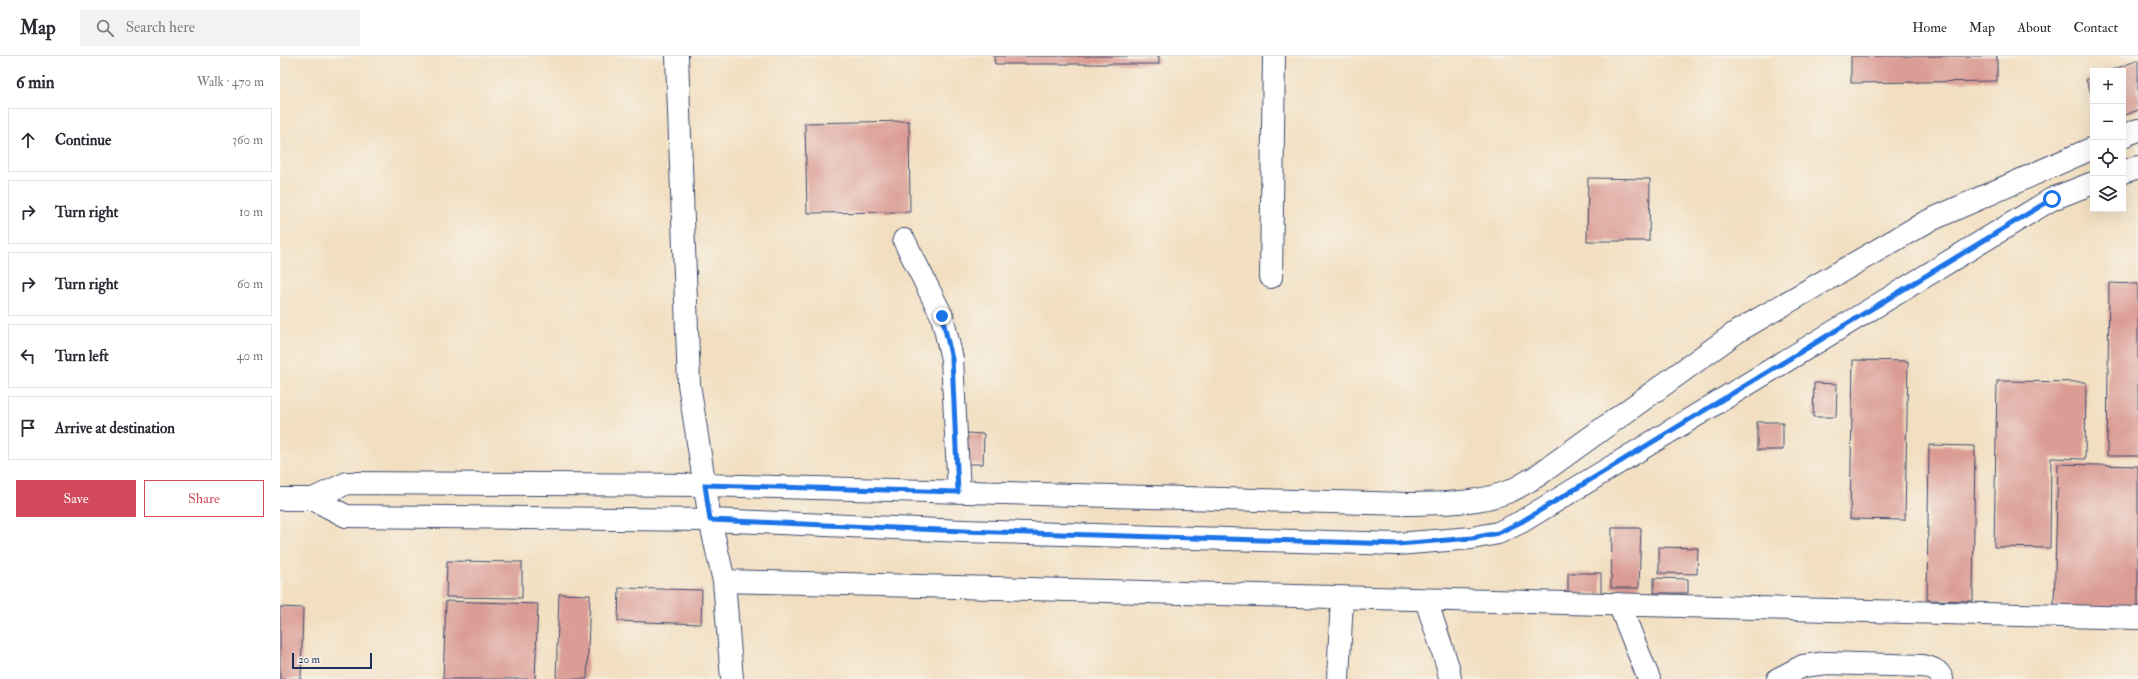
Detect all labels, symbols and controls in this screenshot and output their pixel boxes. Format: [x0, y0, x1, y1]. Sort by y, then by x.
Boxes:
search box [80, 10, 360, 46]
text: Map [20, 16, 56, 40]
icon: search [94, 17, 116, 39]
text: Search here [126, 18, 195, 37]
text: Home [1912, 19, 1947, 36]
text: Map [1969, 19, 1995, 36]
text: About [2017, 19, 2051, 36]
text: Contact [2073, 19, 2118, 36]
map controls [2090, 68, 2126, 212]
button: + [2090, 68, 2126, 104]
text: 6 min [16, 72, 55, 93]
text: Walk · 470 m [197, 74, 264, 90]
button: − [2090, 104, 2126, 140]
icon: ahead [17, 129, 39, 151]
text: Continue [55, 131, 111, 150]
text: 360 m [232, 132, 263, 148]
button: locate [2090, 140, 2126, 176]
button: layers [2090, 176, 2126, 212]
route start [2043, 190, 2061, 208]
icon: right [17, 201, 39, 223]
text: Turn right [55, 203, 118, 222]
text: 10 m [239, 204, 263, 220]
icon: right [17, 273, 39, 295]
text: Turn right [55, 275, 118, 294]
text: 60 m [237, 276, 263, 292]
route end [933, 307, 951, 325]
icon: left [17, 345, 39, 367]
text: Turn left [55, 347, 109, 366]
text: 40 m [237, 348, 263, 364]
icon: arrive [17, 417, 39, 439]
text: Arrive at destination [55, 419, 175, 438]
button: Save [16, 480, 136, 517]
button: Share [144, 480, 264, 517]
scale bar [292, 651, 372, 670]
text: 20 m [298, 653, 320, 666]

